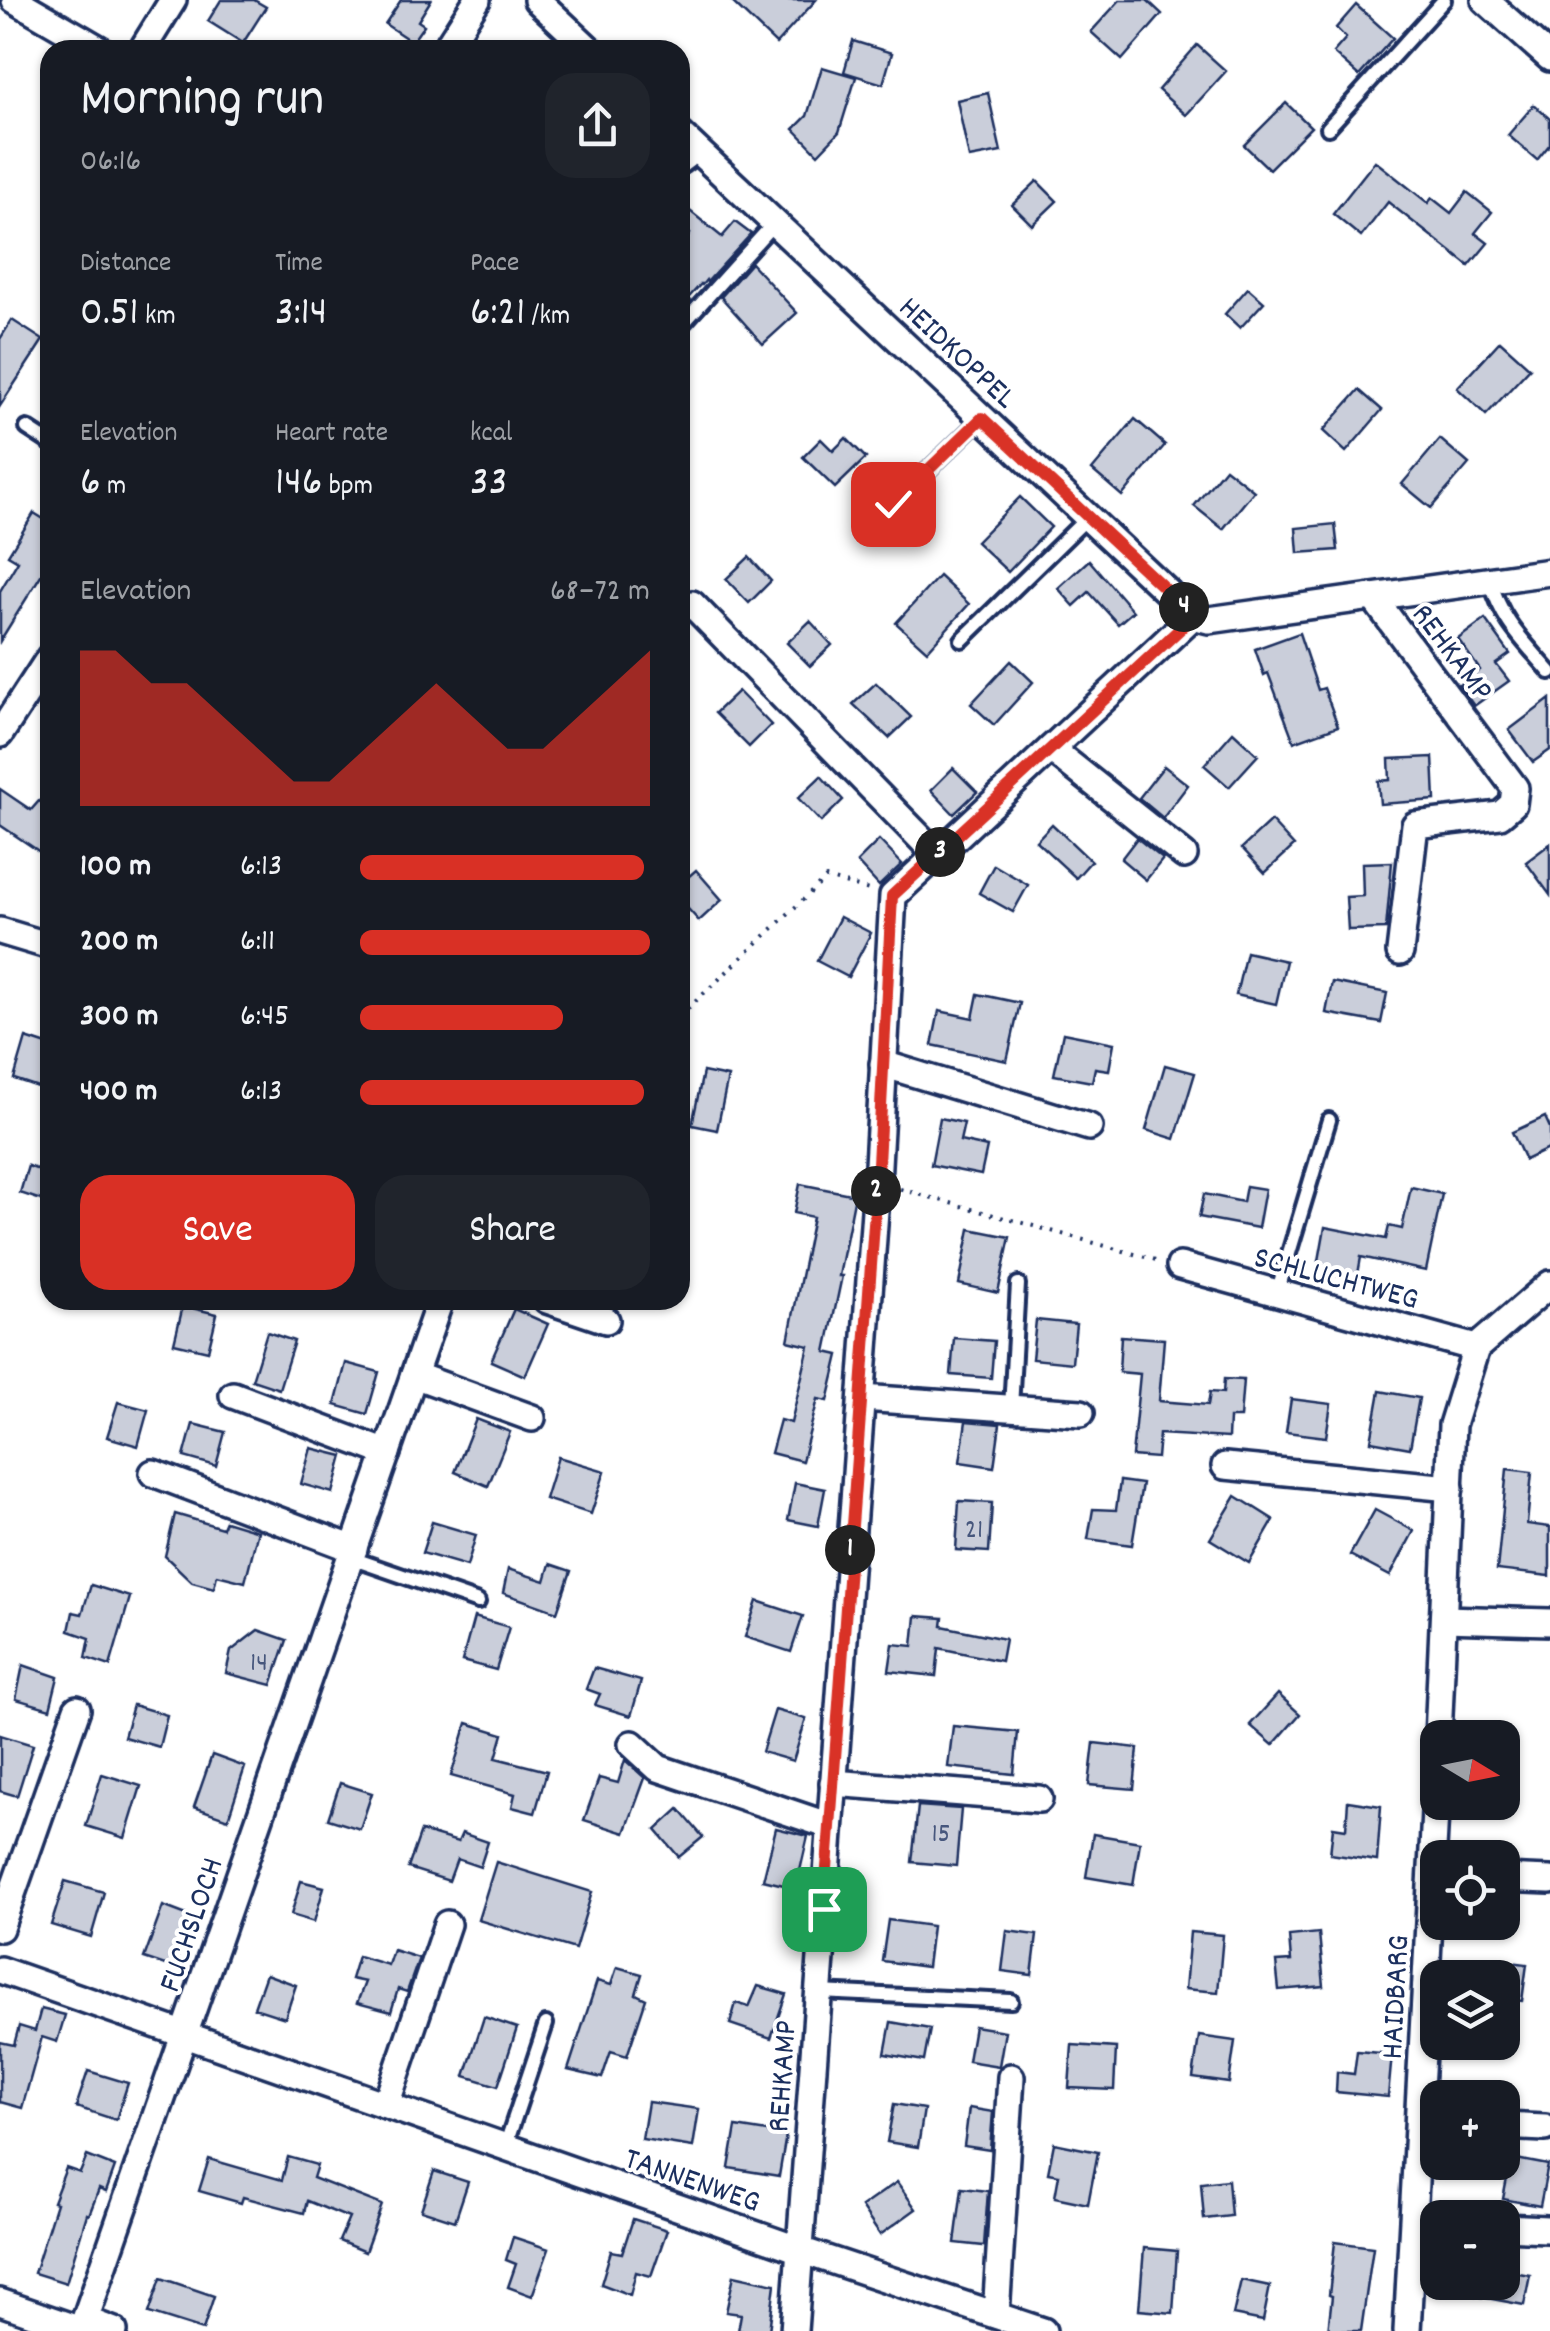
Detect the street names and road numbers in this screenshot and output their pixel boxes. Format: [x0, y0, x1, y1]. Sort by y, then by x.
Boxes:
street label: HEIDKOPPEL [886, 288, 1025, 422]
street label: REHKAMP [1398, 595, 1502, 713]
street label: SCHLUCHTWEG [1248, 1237, 1423, 1325]
street label: FUCHSLOCH [149, 1852, 238, 1999]
street label: HAIDBARG [1372, 1934, 1424, 2061]
street label: REHKAMP [758, 2019, 812, 2134]
street label: TANNENWEG [617, 2138, 766, 2227]

